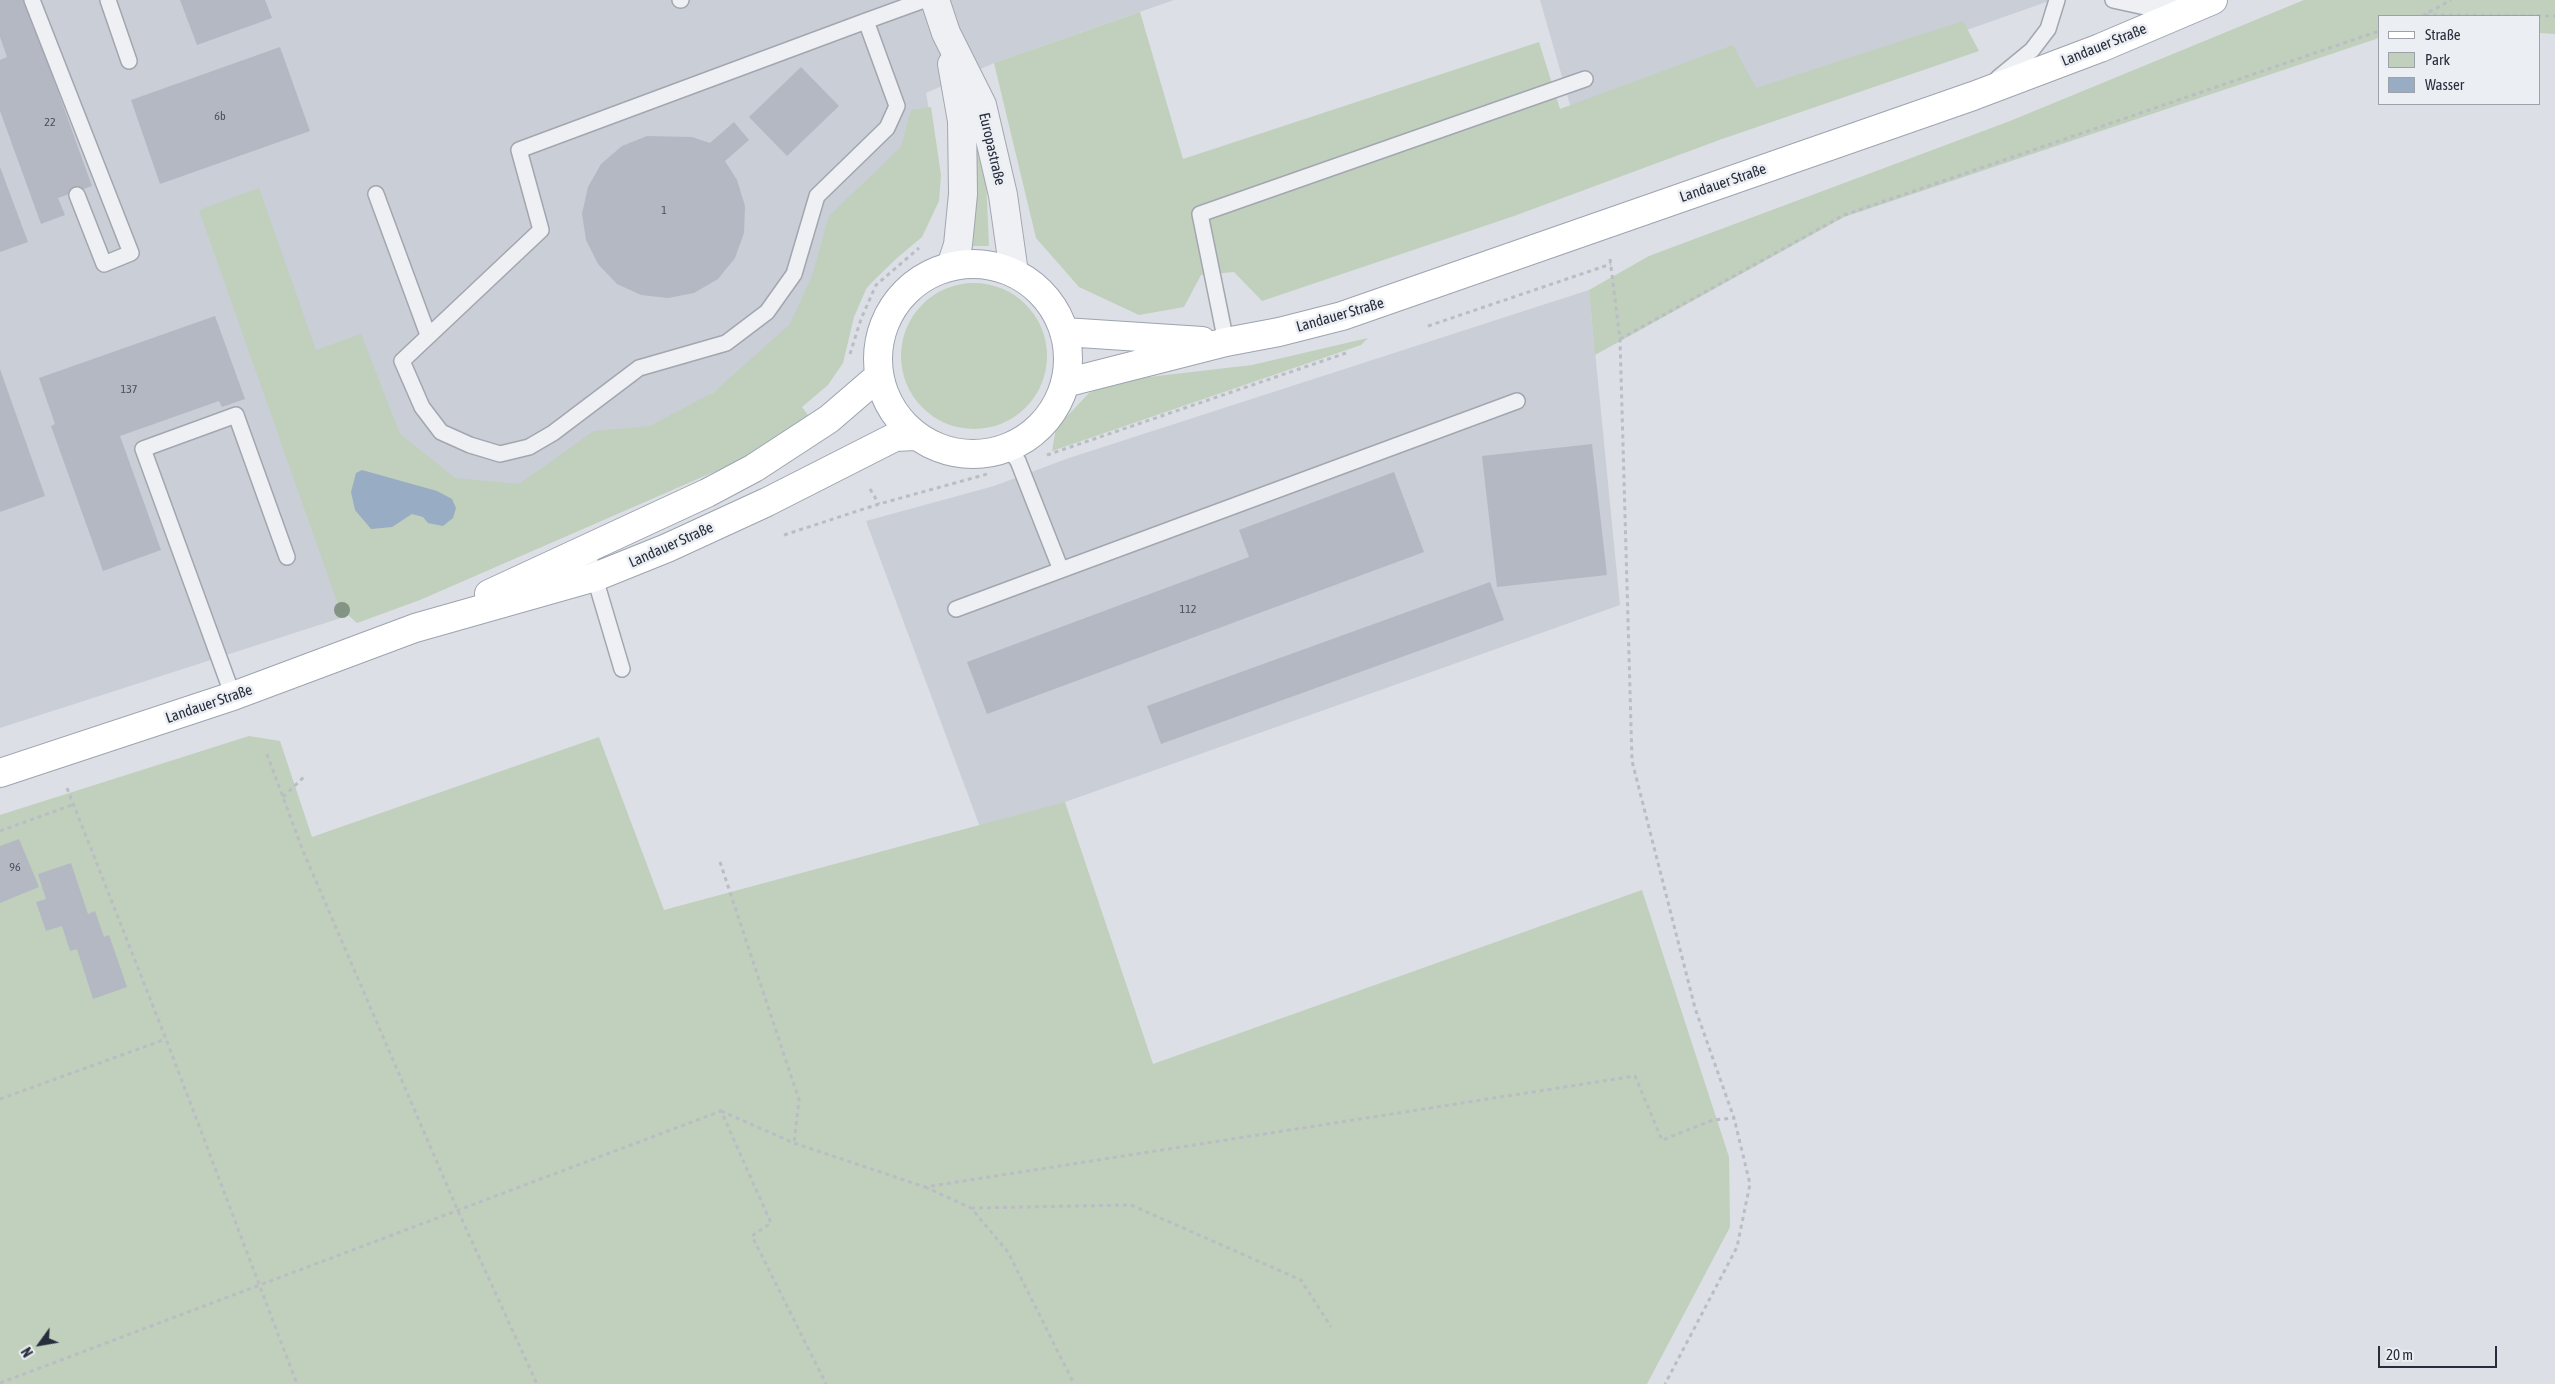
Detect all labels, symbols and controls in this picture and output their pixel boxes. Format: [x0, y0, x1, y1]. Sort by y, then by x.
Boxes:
legend [2378, 15, 2540, 105]
street label: Landauer Straße [2059, 20, 2149, 70]
text: Straße [2425, 26, 2461, 43]
text: Park [2425, 51, 2450, 68]
text: Wasser [2425, 76, 2464, 93]
house number: 6b [214, 109, 226, 123]
street label: Europastraße [975, 111, 1009, 187]
house number: 22 [44, 115, 56, 129]
street label: Landauer Straße [1677, 160, 1769, 206]
house number: 1 [661, 203, 667, 217]
street label: Landauer Straße [1294, 294, 1386, 336]
house number: 137 [121, 382, 137, 396]
street label: Landauer Straße [626, 518, 716, 572]
house number: 112 [1180, 602, 1196, 616]
street label: Landauer Straße [163, 681, 255, 727]
house number: 96 [9, 860, 21, 874]
north arrow [15, 1319, 65, 1369]
scale bar [2380, 1336, 2499, 1368]
text: N [18, 1344, 36, 1360]
text: 20 m [2386, 1346, 2413, 1363]

